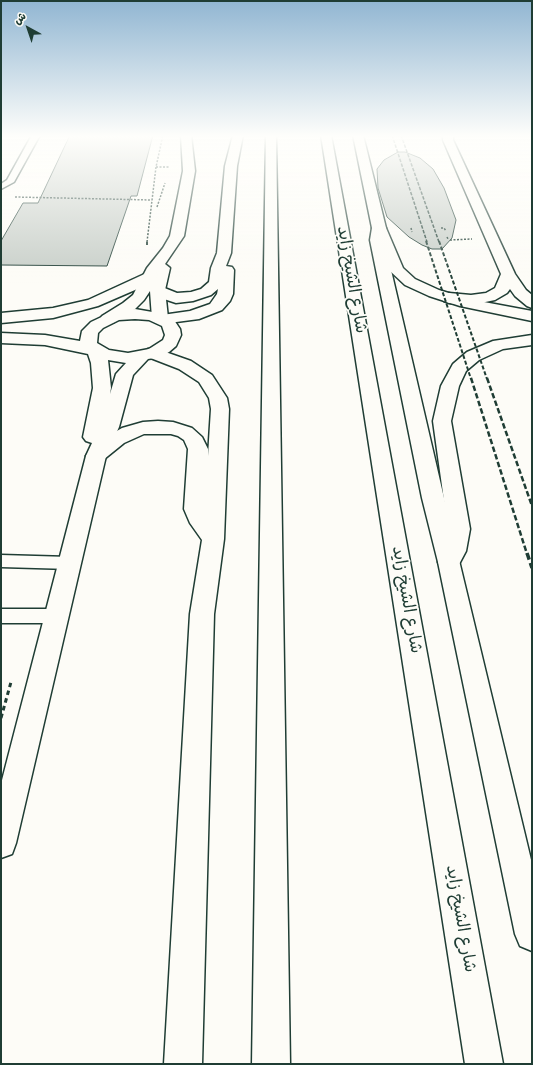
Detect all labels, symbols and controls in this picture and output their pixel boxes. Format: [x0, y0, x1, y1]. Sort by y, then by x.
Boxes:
north arrow [8, 8, 48, 48]
text: ش [11, 9, 30, 29]
street label: شارع الشيخ زايد [331, 225, 369, 335]
street label: شارع الشيخ زايد [386, 545, 424, 655]
street label: شارع الشيخ زايد [440, 864, 478, 974]

